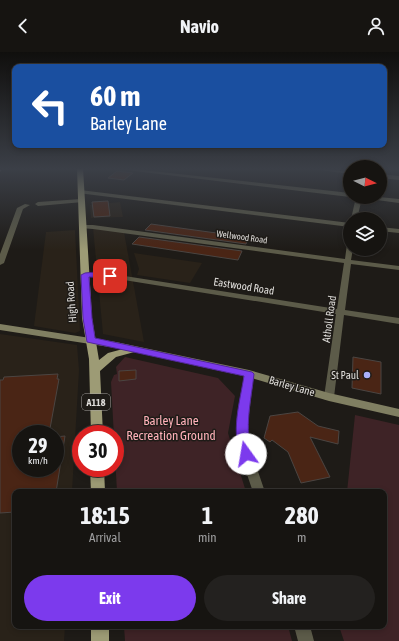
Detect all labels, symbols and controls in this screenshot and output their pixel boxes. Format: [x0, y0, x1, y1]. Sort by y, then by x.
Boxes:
icon: back [12, 15, 34, 37]
icon: person [365, 15, 387, 37]
text: Navio [180, 16, 219, 37]
icon: left [24, 80, 76, 132]
text: 60 m [90, 80, 140, 112]
text: Barley Lane [90, 113, 167, 134]
north arrow [343, 160, 387, 204]
map controls [343, 160, 387, 256]
button: layers [343, 212, 387, 256]
street label: Wellwood Road [216, 228, 268, 246]
pin [93, 259, 127, 293]
icon: arrive [99, 265, 121, 287]
street label: Eastwood Road [213, 275, 275, 297]
street label: High Road [64, 281, 78, 323]
street label: Atholl Road [320, 295, 338, 343]
place label: St Paul [331, 369, 359, 381]
marker: St Paul [362, 370, 372, 380]
street label: Barley Lane [268, 374, 316, 398]
road number: A118 [82, 394, 110, 410]
park label: Barley Lane Recreation Ground [126, 413, 216, 443]
speed limit sign: 30 [72, 425, 124, 477]
position arrow [225, 433, 267, 475]
text: 29 [29, 434, 47, 457]
text: km/h [28, 455, 48, 466]
text: 18:15 [80, 502, 130, 529]
text: 1 [202, 502, 213, 529]
text: 280 [285, 502, 319, 529]
text: Arrival [89, 530, 121, 545]
text: min [198, 530, 217, 545]
text: m [297, 530, 306, 545]
button: Exit [24, 575, 196, 621]
button: Share [204, 575, 375, 621]

